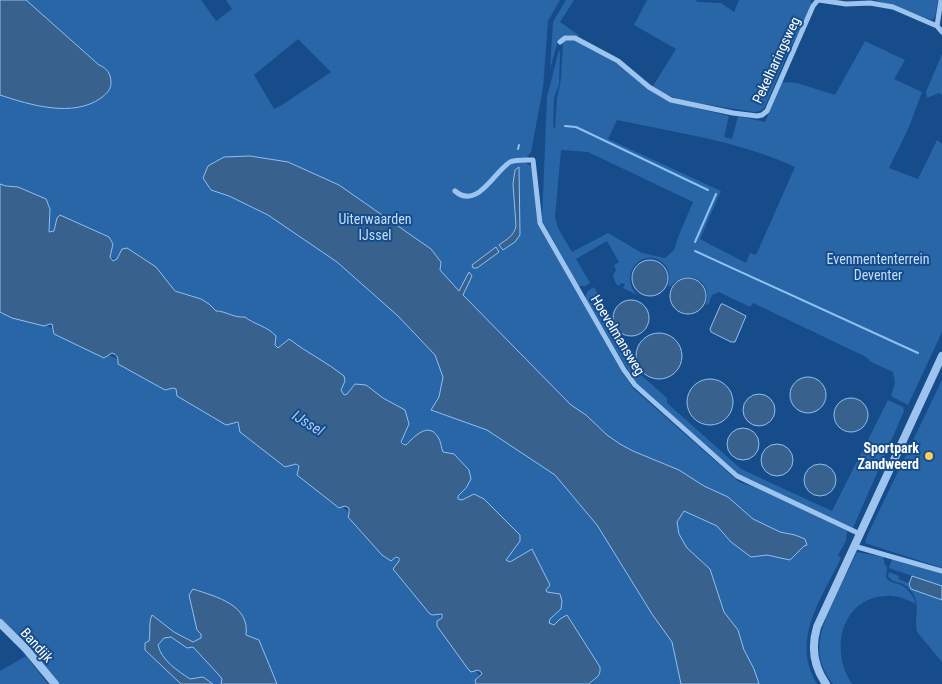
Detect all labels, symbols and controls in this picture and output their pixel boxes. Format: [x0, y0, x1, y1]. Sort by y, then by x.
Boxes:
street label: Pekelharingsweg [749, 14, 803, 106]
park label: Uiterwaarden IJssel [338, 211, 412, 243]
park label: Evenmententerrein Deventer [826, 251, 930, 283]
street label: Hoevelmansweg [588, 292, 648, 378]
water label: IJssel [289, 406, 328, 440]
place label: Sportpark Zandweerd [857, 440, 919, 472]
marker: Sportpark Zandweerd [923, 450, 935, 462]
street label: Bandijk [17, 625, 57, 666]

